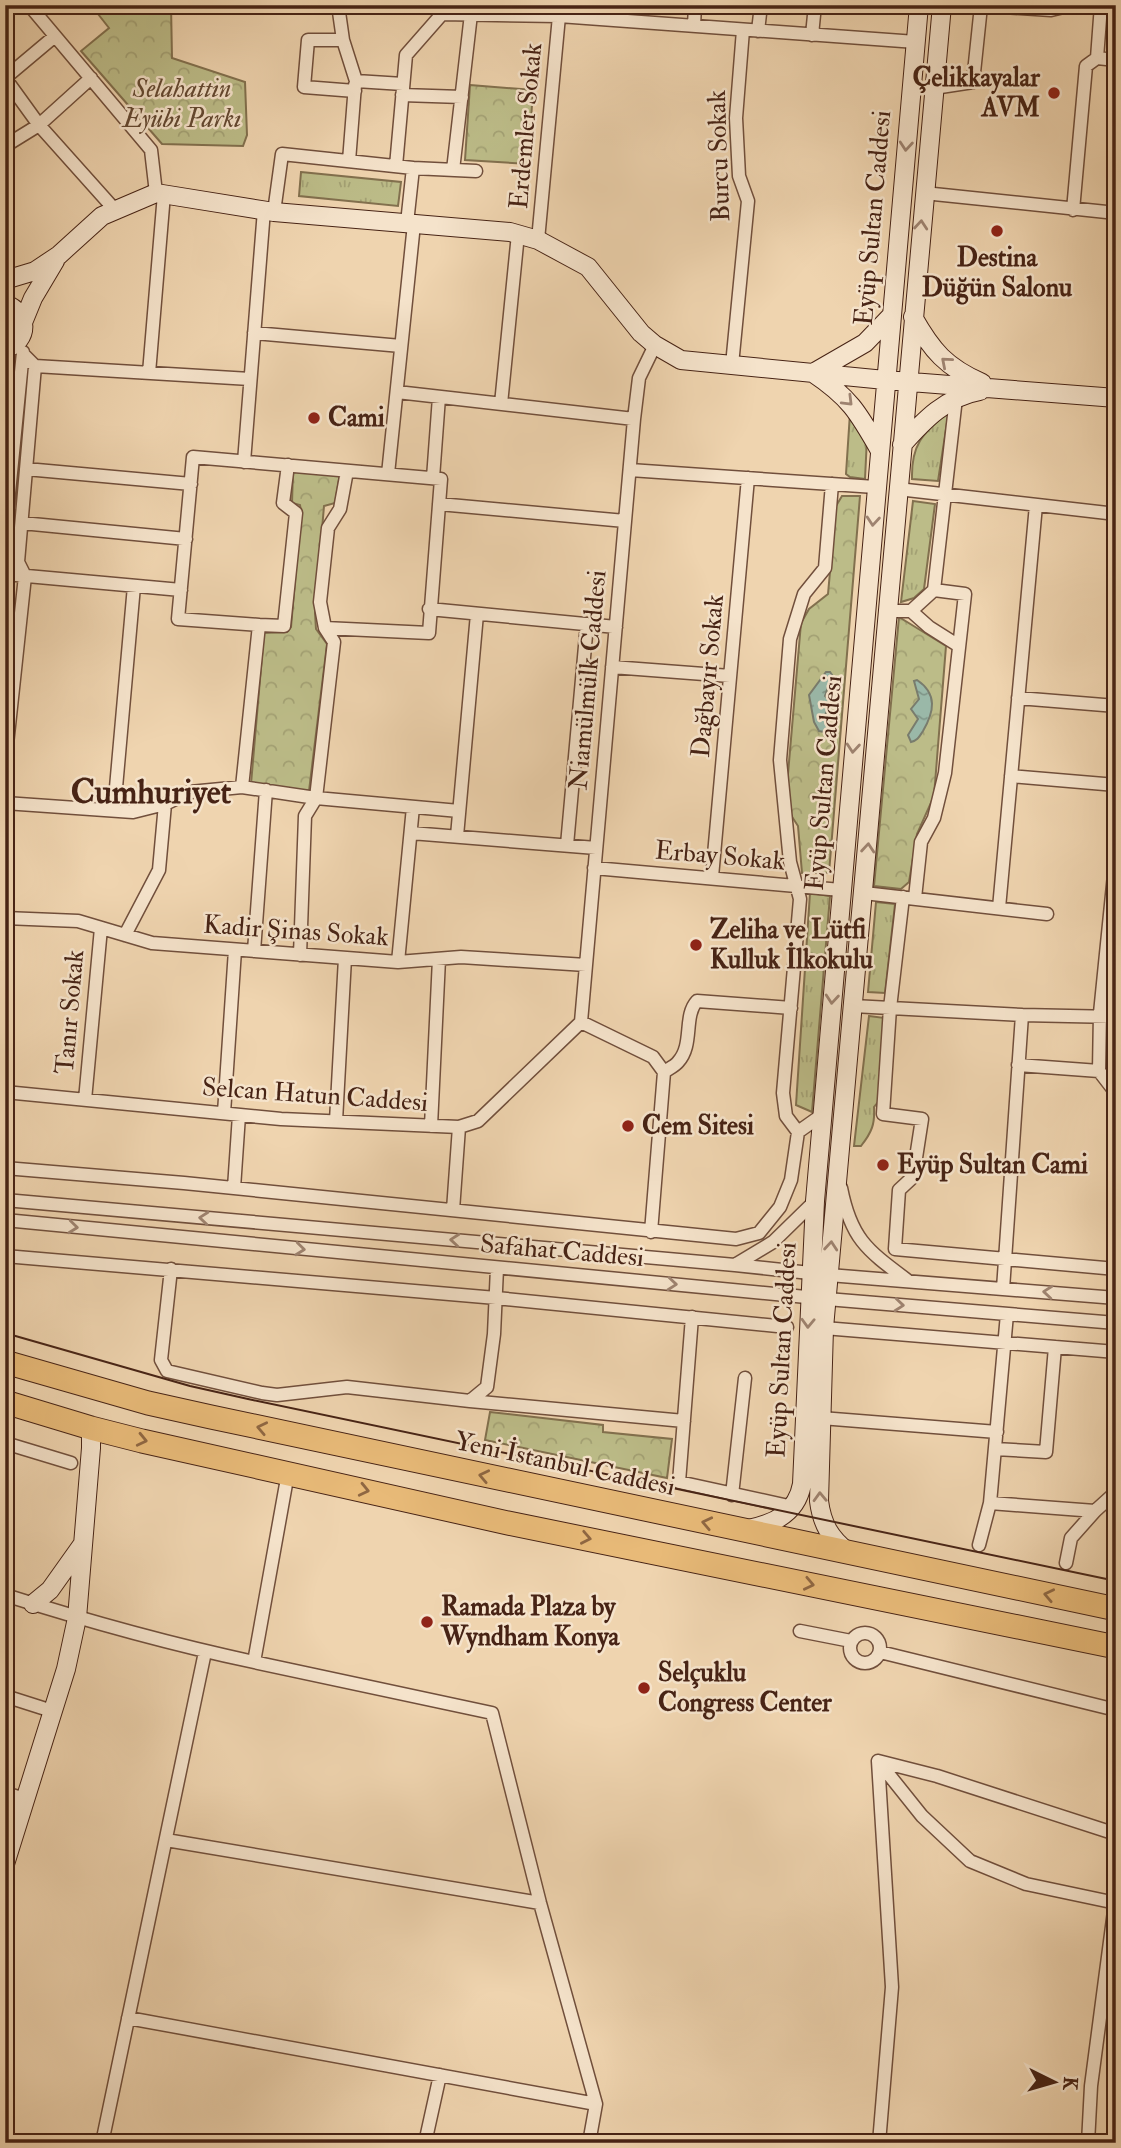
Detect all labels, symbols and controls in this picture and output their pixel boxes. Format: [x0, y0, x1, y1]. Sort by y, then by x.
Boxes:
street label: Erdemler Sokak [503, 41, 549, 211]
place label: Çelikkayalar AVM [912, 62, 1040, 124]
park label: Selahattin Eyübi Parkı [121, 73, 241, 135]
marker: Çelikkayalar AVM [1046, 85, 1062, 101]
street label: Burcu Sokak [701, 89, 737, 222]
street label: Eyüp Sultan Caddesi [848, 109, 899, 327]
one-way arrow [899, 141, 914, 152]
one-way arrow [913, 219, 928, 230]
marker: Destina Düğün Salonu [989, 223, 1005, 239]
place label: Destina Düğün Salonu [922, 242, 1073, 305]
one-way arrow [941, 358, 954, 370]
one-way arrow [839, 393, 852, 406]
place label: Cami [328, 402, 385, 434]
marker: Cami [306, 410, 322, 426]
one-way arrow [866, 516, 881, 527]
street label: Niamülmülk Caddesi [562, 569, 614, 791]
street label: Dağbayır Sokak [685, 593, 731, 759]
street label: Eyüp Sultan Caddesi [799, 674, 850, 892]
one-way arrow [846, 743, 861, 754]
district label: Cumhuriyet [71, 772, 232, 814]
street label: Erbay Sokak [653, 834, 787, 878]
one-way arrow [860, 842, 875, 853]
street label: Kadir Şinas Sokak [202, 909, 390, 953]
place label: Zeliha ve Lütfi Kulluk İlkokulu [710, 914, 874, 976]
marker: Zeliha ve Lütfi Kulluk İlkokulu [688, 937, 704, 953]
street label: Tanır Sokak [49, 948, 91, 1076]
one-way arrow [825, 994, 840, 1005]
street label: Selcan Hatun Caddesi [201, 1071, 429, 1119]
place label: Cem Sitesi [642, 1110, 754, 1142]
marker: Cem Sitesi [620, 1118, 636, 1134]
place label: Eyüp Sultan Cami [897, 1149, 1088, 1182]
marker: Eyüp Sultan Cami [875, 1157, 891, 1173]
one-way arrow [198, 1211, 209, 1226]
one-way arrow [68, 1219, 79, 1234]
street label: Safahat Caddesi [479, 1228, 645, 1274]
one-way arrow [449, 1233, 460, 1248]
one-way arrow [824, 1240, 839, 1251]
one-way arrow [294, 1241, 305, 1256]
street label: Eyüp Sultan Caddesi [760, 1241, 805, 1459]
one-way arrow [667, 1276, 678, 1291]
one-way arrow [1042, 1285, 1053, 1300]
one-way arrow [894, 1297, 905, 1312]
one-way arrow [801, 1318, 816, 1329]
one-way arrow [256, 1422, 268, 1436]
street label: Yeni İstanbul Caddesi [452, 1423, 678, 1503]
one-way arrow [136, 1432, 148, 1447]
one-way arrow [478, 1469, 490, 1484]
one-way arrow [358, 1482, 370, 1496]
one-way arrow [812, 1491, 827, 1502]
one-way arrow [701, 1517, 713, 1531]
one-way arrow [580, 1530, 592, 1545]
one-way arrow [803, 1575, 815, 1590]
one-way arrow [1043, 1589, 1055, 1604]
place label: Ramada Plaza by Wyndham Konya [440, 1591, 621, 1654]
marker: Ramada Plaza by Wyndham Konya [419, 1614, 435, 1630]
place label: Selçuklu Congress Center [658, 1657, 832, 1720]
marker: Selçuklu Congress Center [636, 1680, 652, 1696]
north arrow [1020, 2046, 1090, 2116]
text: K [1057, 2076, 1082, 2092]

